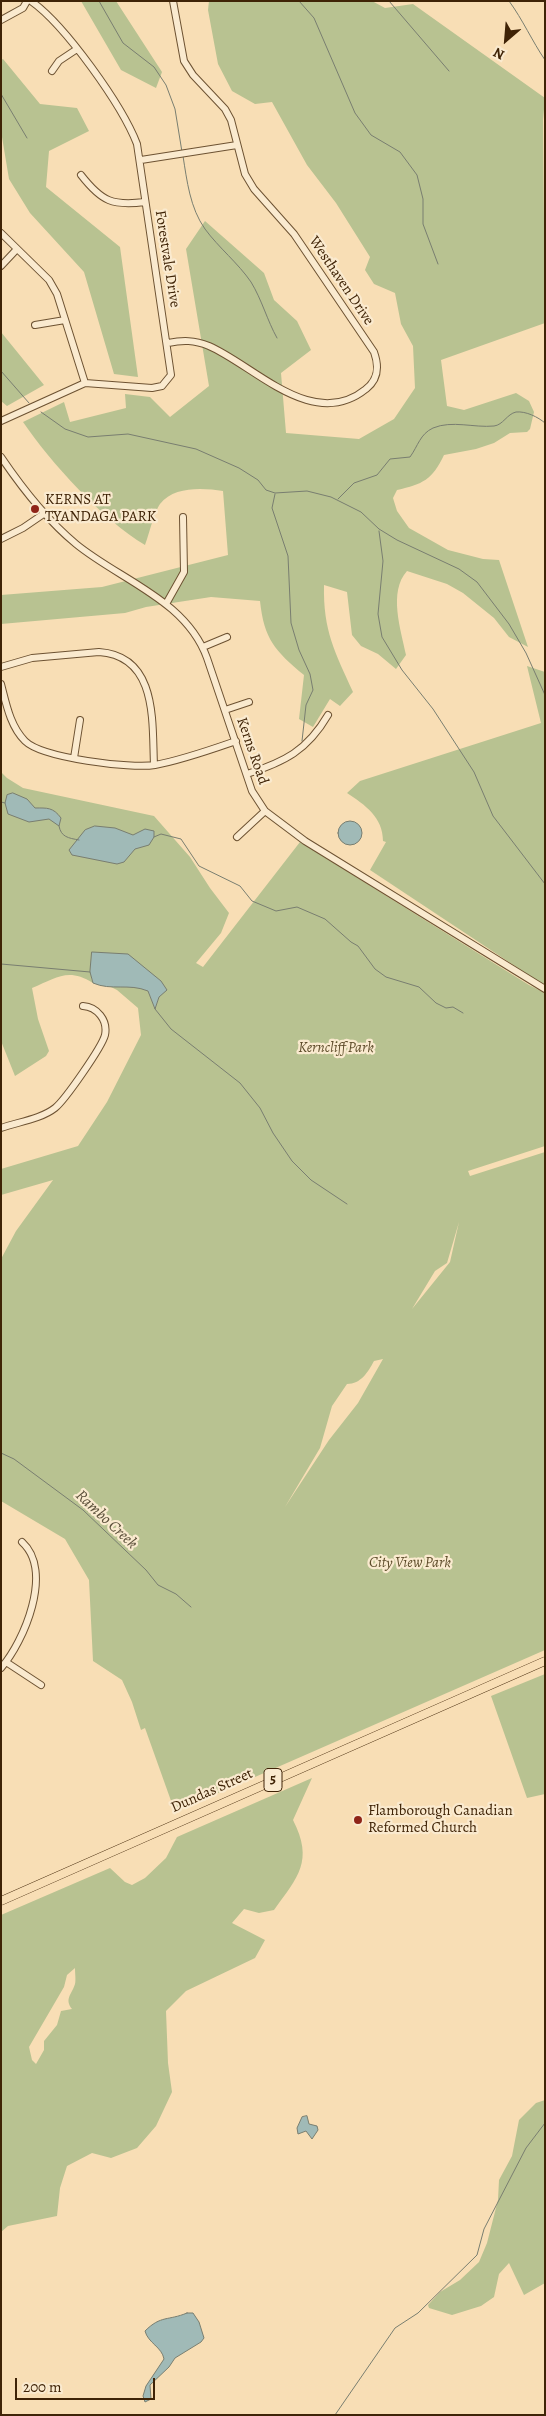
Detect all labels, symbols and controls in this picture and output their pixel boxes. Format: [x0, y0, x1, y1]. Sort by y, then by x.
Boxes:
north arrow [481, 15, 531, 65]
text: N [490, 43, 508, 65]
street label: Forestvale Drive [150, 209, 184, 309]
street label: Westhaven Drive [305, 233, 377, 329]
place label: KERNS AT TYANDAGA PARK [45, 491, 156, 526]
marker: KERNS AT TYANDAGA PARK [29, 503, 41, 515]
street label: Kerns Road [232, 715, 272, 787]
park label: Kerncliff Park [298, 1039, 374, 1057]
water label: Rambo Creek [71, 1486, 141, 1554]
park label: City View Park [369, 1554, 451, 1572]
street label: Dundas Street [168, 1765, 256, 1817]
road number: 5 [264, 1768, 282, 1792]
place label: Flamborough Canadian Reformed Church [368, 1802, 513, 1837]
marker: Flamborough Canadian Reformed Church [352, 1814, 364, 1826]
scale bar [18, 2368, 158, 2400]
text: 200 m [23, 2377, 62, 2397]

